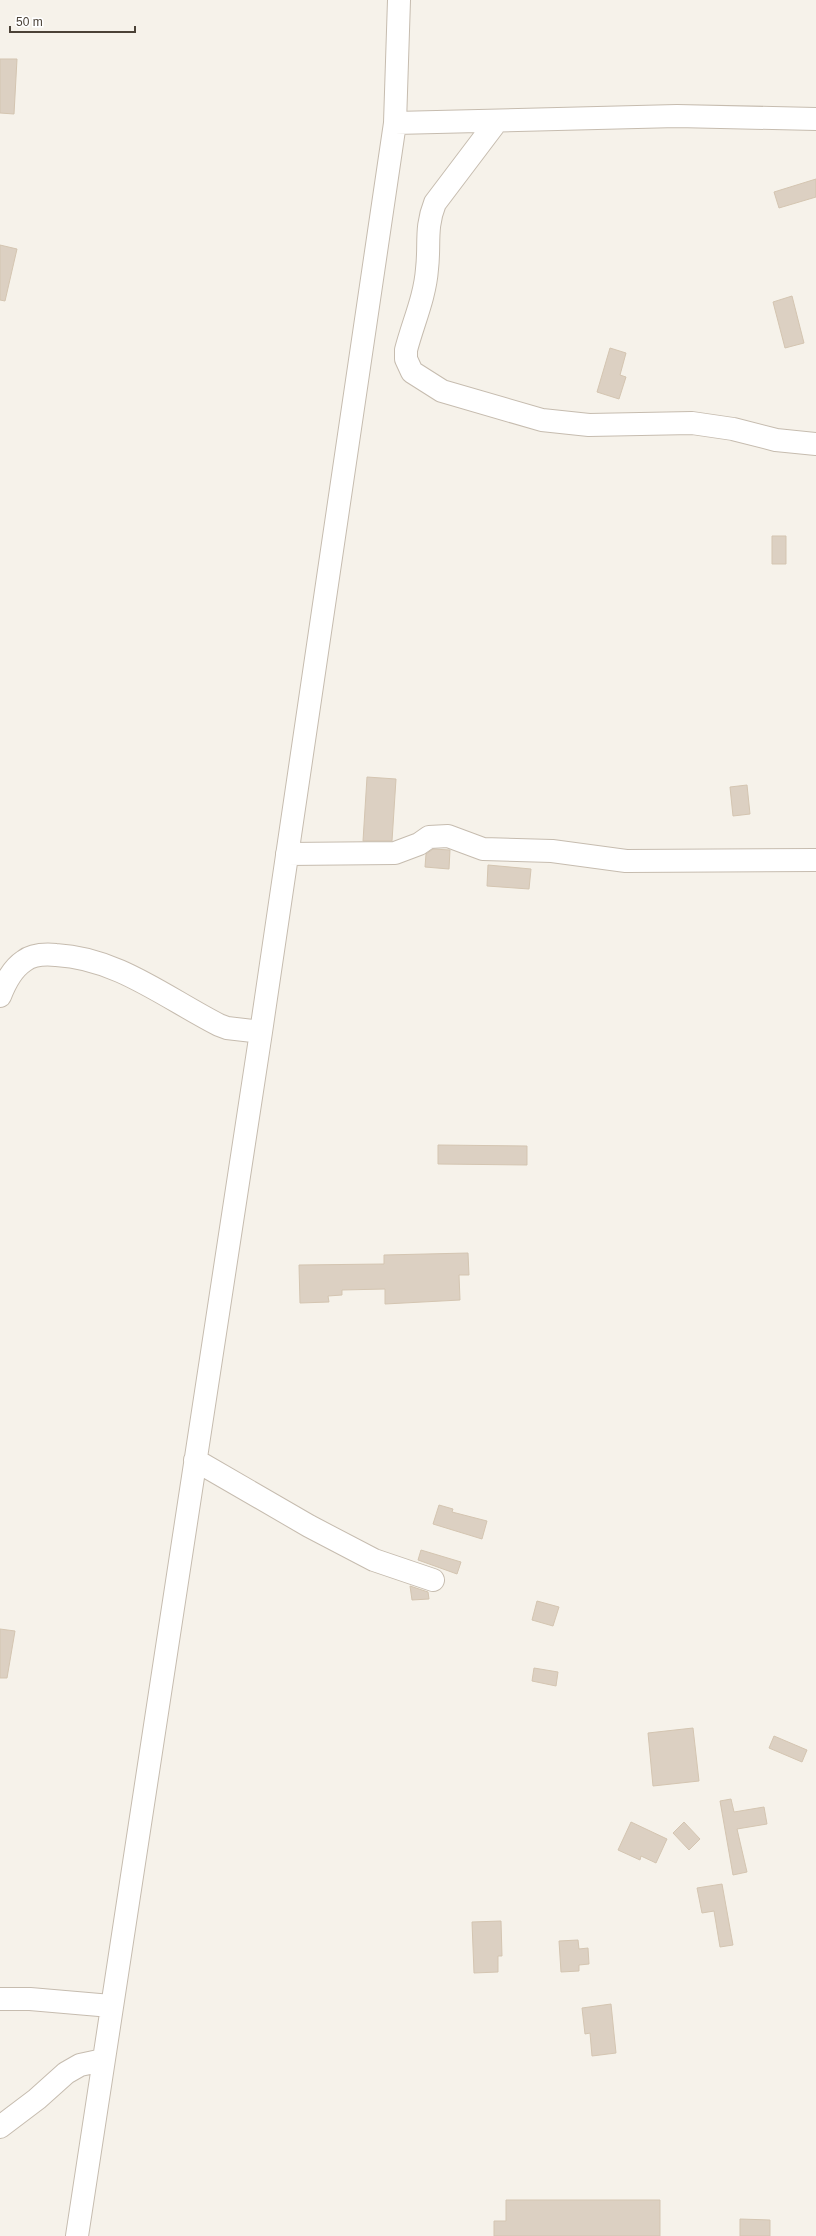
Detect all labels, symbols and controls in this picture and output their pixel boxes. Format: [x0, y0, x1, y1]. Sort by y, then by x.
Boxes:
scale bar [10, 8, 135, 34]
text: 50 m [16, 15, 43, 29]

